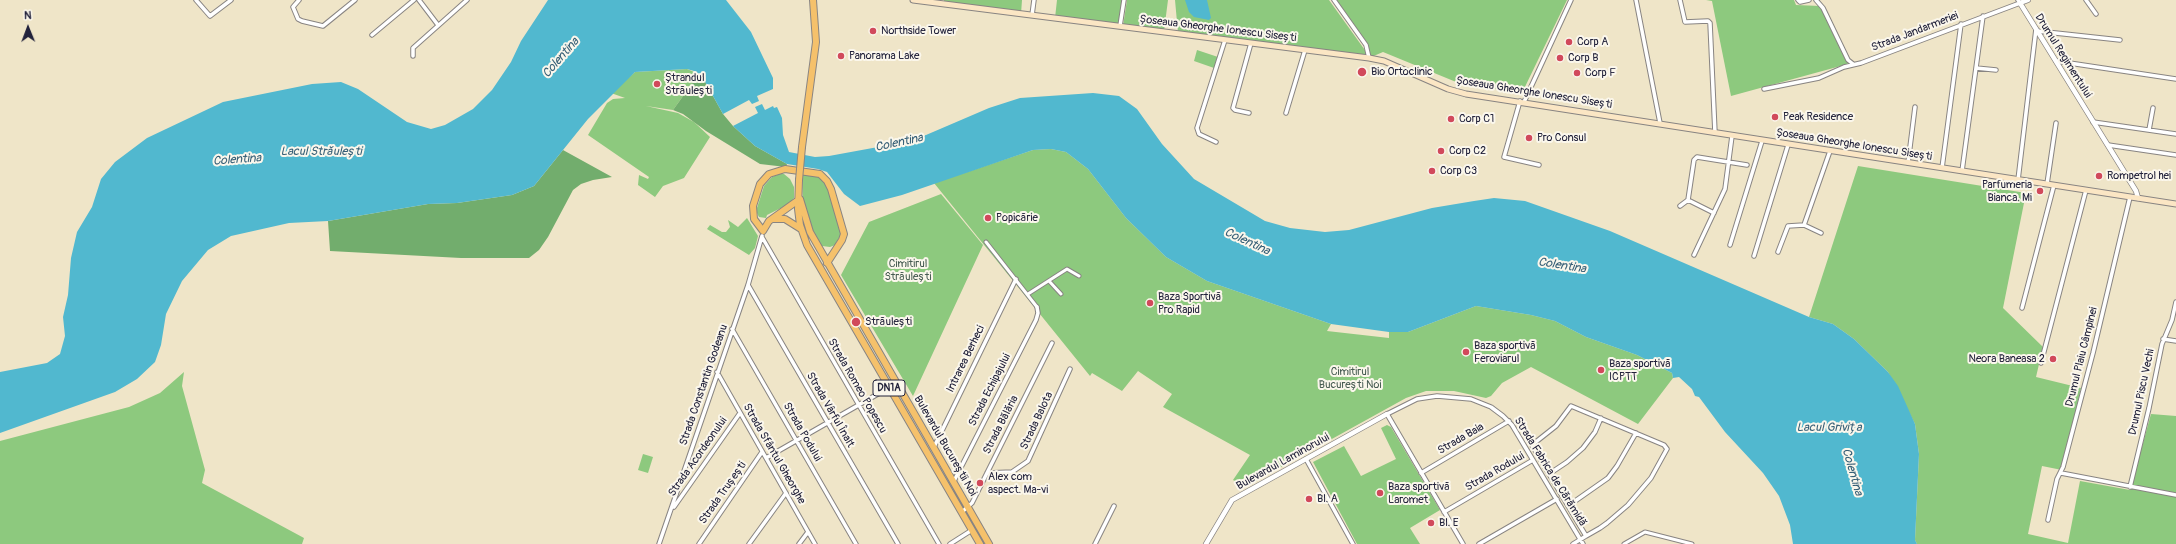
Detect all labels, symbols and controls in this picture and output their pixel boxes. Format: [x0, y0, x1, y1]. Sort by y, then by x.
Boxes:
north arrow [8, 8, 48, 48]
text: N [24, 9, 32, 22]
street label: Strada Jandarmeriei [1870, 9, 1960, 55]
street label: Drumul Regimentului [2032, 12, 2094, 100]
street label: Șoseaua Gheorghe Ionescu Sisești [1139, 13, 1297, 45]
place label: Northside Tower [881, 24, 956, 38]
marker: Northside Tower [868, 26, 878, 36]
water label: Colentina [540, 35, 582, 81]
place label: Corp A [1577, 35, 1608, 49]
marker: Corp A [1564, 37, 1574, 47]
place label: Panorama Lake [849, 49, 919, 63]
marker: Panorama Lake [836, 51, 846, 61]
place label: Corp B [1568, 51, 1598, 65]
marker: Corp B [1555, 53, 1565, 63]
place label: Bio Ortoclinic [1371, 65, 1433, 79]
marker: Bio Ortoclinic [1356, 66, 1368, 78]
place label: Corp F [1585, 66, 1616, 80]
marker: Corp F [1572, 68, 1582, 78]
place label: Ștrandul Străulești [665, 71, 712, 97]
street label: Șoseaua Gheorghe Ionescu Sisești [1455, 74, 1613, 112]
marker: Ștrandul Străulești [652, 79, 662, 89]
place label: Peak Residence [1783, 110, 1853, 124]
place label: Corp C1 [1459, 112, 1494, 126]
marker: Peak Residence [1770, 112, 1780, 122]
marker: Corp C1 [1446, 114, 1456, 124]
street label: Șoseaua Gheorghe Ionescu Sisești [1775, 126, 1933, 164]
water label: Colentina [874, 131, 924, 155]
place label: Pro Consul [1537, 131, 1586, 145]
marker: Pro Consul [1524, 133, 1534, 143]
place label: Corp C2 [1449, 144, 1486, 158]
water label: Lacul Străulești [280, 145, 362, 159]
marker: Corp C2 [1436, 146, 1446, 156]
water label: Colentina [212, 151, 262, 169]
place label: Corp C3 [1440, 164, 1477, 178]
marker: Corp C3 [1427, 166, 1437, 176]
place label: Rompetrol hei [2107, 169, 2171, 183]
marker: Rompetrol hei [2094, 171, 2104, 181]
place label: Parfumeria Bianca. Mi [1982, 178, 2032, 204]
marker: Parfumeria Bianca. Mi [2035, 186, 2045, 196]
place label: Popicărie [996, 211, 1038, 225]
marker: Popicărie [983, 213, 993, 223]
water label: Colentina [1222, 225, 1272, 259]
water label: Colentina [1537, 255, 1587, 277]
park label: Cimitirul Străulești [884, 257, 932, 283]
place label: Baza Sportivă Pro Rapid [1158, 290, 1221, 316]
marker: Baza Sportivă Pro Rapid [1145, 298, 1155, 308]
street label: Drumul Plaiu Câmpinei [2063, 306, 2101, 408]
place label: Străulești [865, 315, 912, 329]
marker: Străulești [850, 316, 862, 328]
street label: Strada Constantin Godeanu [677, 323, 731, 447]
street label: Intrarea Berheci [944, 323, 988, 395]
street label: Strada Romeo Popescu [825, 336, 889, 436]
place label: Baza sportivă Feroviarul [1474, 339, 1536, 365]
marker: Baza sportivă Feroviarul [1461, 347, 1471, 357]
street label: Drumul Piscu Vechi [2126, 348, 2158, 436]
street label: Strada Echipajului [966, 352, 1014, 428]
place label: Neora Baneasa 2 [1968, 352, 2045, 366]
marker: Neora Baneasa 2 [2048, 354, 2058, 364]
place label: Baza sportivă ICPTT [1609, 357, 1671, 383]
park label: Cimitirul București Noi [1319, 365, 1381, 391]
marker: Baza sportivă ICPTT [1596, 365, 1606, 375]
street label: Strada Vârful Înalt [803, 370, 857, 450]
road number: DN1A [873, 380, 905, 396]
street label: Strada Balota [1018, 390, 1056, 452]
street label: Bulevardul Bucureștii Noi [911, 393, 979, 499]
street label: Strada Bălăria [981, 394, 1021, 456]
street label: Strada Podului [780, 400, 824, 464]
street label: Strada Sfântul Gheorghe [740, 401, 808, 507]
street label: Strada Acordeonului [666, 415, 730, 499]
street label: Strada Fabrica de Cărămidă [1511, 415, 1589, 529]
street label: Strada Baia [1436, 420, 1486, 458]
water label: Lacul Grivița [1797, 421, 1861, 435]
street label: Bulevardul Laminorului [1234, 431, 1332, 493]
water label: Colentina [1838, 447, 1866, 497]
street label: Strada Rodului [1463, 450, 1527, 494]
street label: Strada Trușești [697, 459, 749, 527]
place label: Alex com aspect. Ma-vi [988, 470, 1048, 496]
marker: Alex com aspect. Ma-vi [975, 478, 985, 488]
place label: Baza sportivă Laromet [1388, 480, 1450, 506]
marker: Baza sportivă Laromet [1375, 488, 1385, 498]
place label: Bl. A [1317, 492, 1338, 506]
marker: Bl. A [1304, 494, 1314, 504]
place label: Bl. E [1439, 516, 1458, 530]
marker: Bl. E [1426, 518, 1436, 528]

